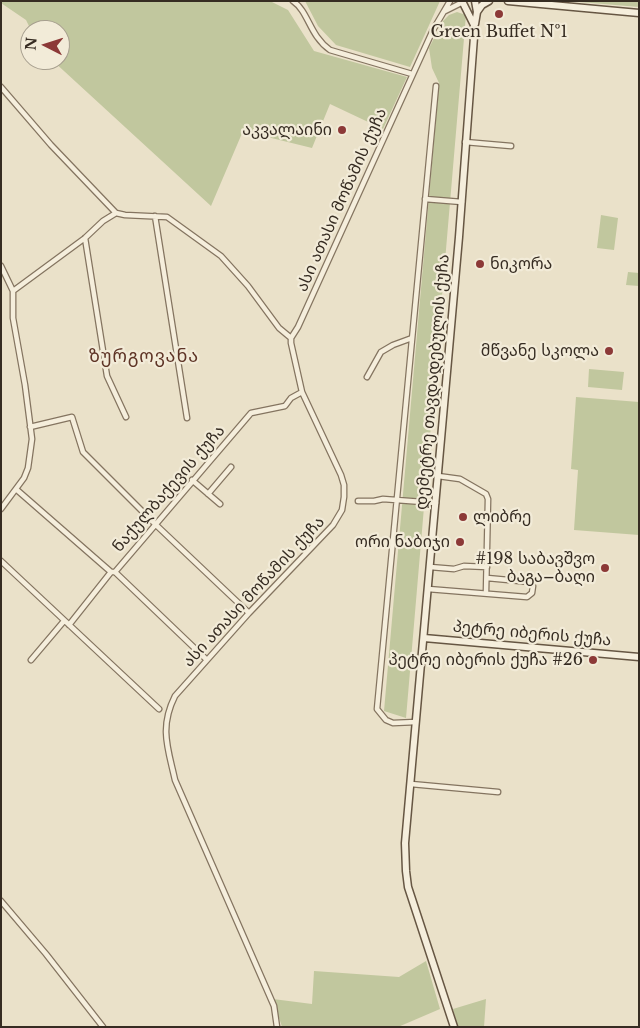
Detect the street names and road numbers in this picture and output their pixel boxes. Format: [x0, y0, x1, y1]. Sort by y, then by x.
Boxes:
street label: ასი ათასი მოწამის ქუჩა [293, 105, 391, 295]
street label: დემეტრე თავდადებულის ქუჩა [412, 253, 454, 511]
street label: ნაქულბაქევის ქუჩა [109, 422, 229, 556]
street label: ასი ათასი მოწამის ქუჩა [179, 513, 329, 671]
street label: პეტრე იბერის ქუჩა [452, 618, 612, 650]

